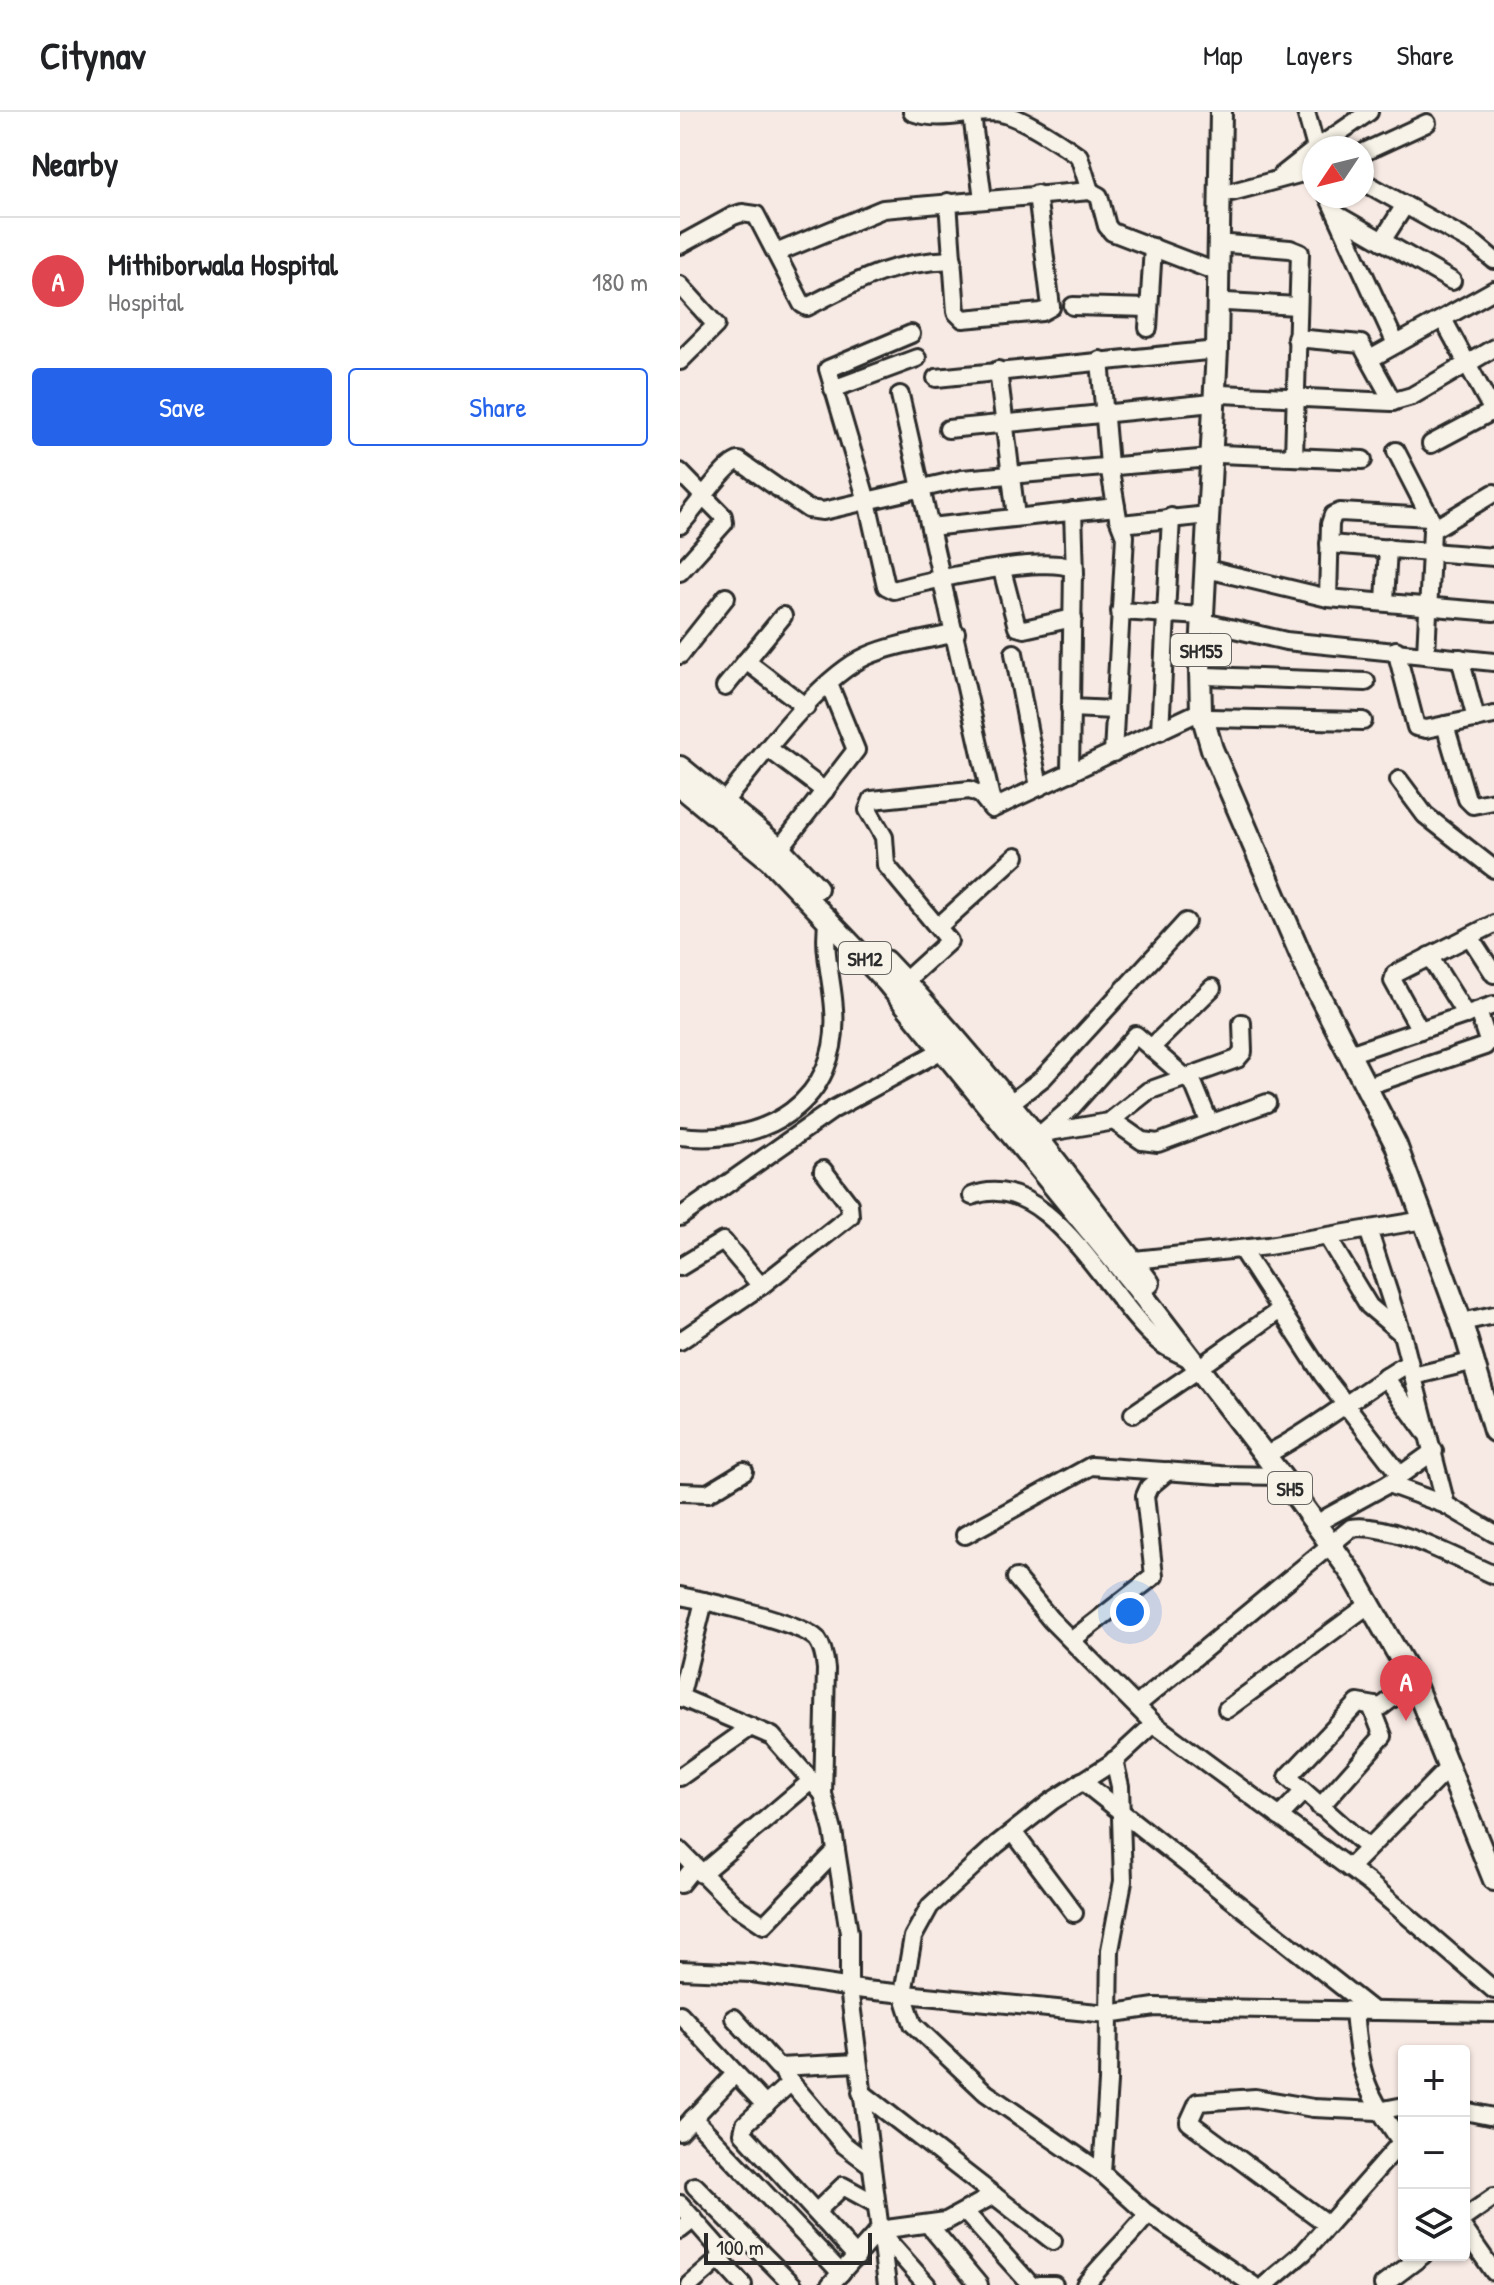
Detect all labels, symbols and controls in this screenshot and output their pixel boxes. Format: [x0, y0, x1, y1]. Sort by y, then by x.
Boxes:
text: Citynav [40, 29, 146, 81]
text: Map [1203, 36, 1243, 74]
text: Layers [1287, 36, 1352, 74]
text: Share [1396, 36, 1454, 74]
north arrow [1302, 136, 1374, 208]
text: Nearby [32, 141, 118, 187]
text: Mithiborwala Hospital [108, 244, 338, 284]
text: A [52, 264, 64, 299]
text: 180 m [592, 264, 648, 299]
text: Hospital [108, 284, 184, 319]
button: Save [32, 368, 332, 446]
button: Share [348, 368, 648, 446]
road number: SH155 [1171, 634, 1231, 666]
road number: SH12 [839, 942, 891, 974]
road number: SH5 [1268, 1472, 1312, 1504]
your location [1110, 1592, 1150, 1632]
pin: A [1380, 1655, 1432, 1721]
map controls [1398, 2045, 1470, 2261]
button: + [1398, 2045, 1470, 2117]
button: − [1398, 2117, 1470, 2189]
button: layers [1398, 2189, 1470, 2261]
scale bar [704, 2229, 872, 2265]
text: 100 m [716, 2232, 764, 2262]

